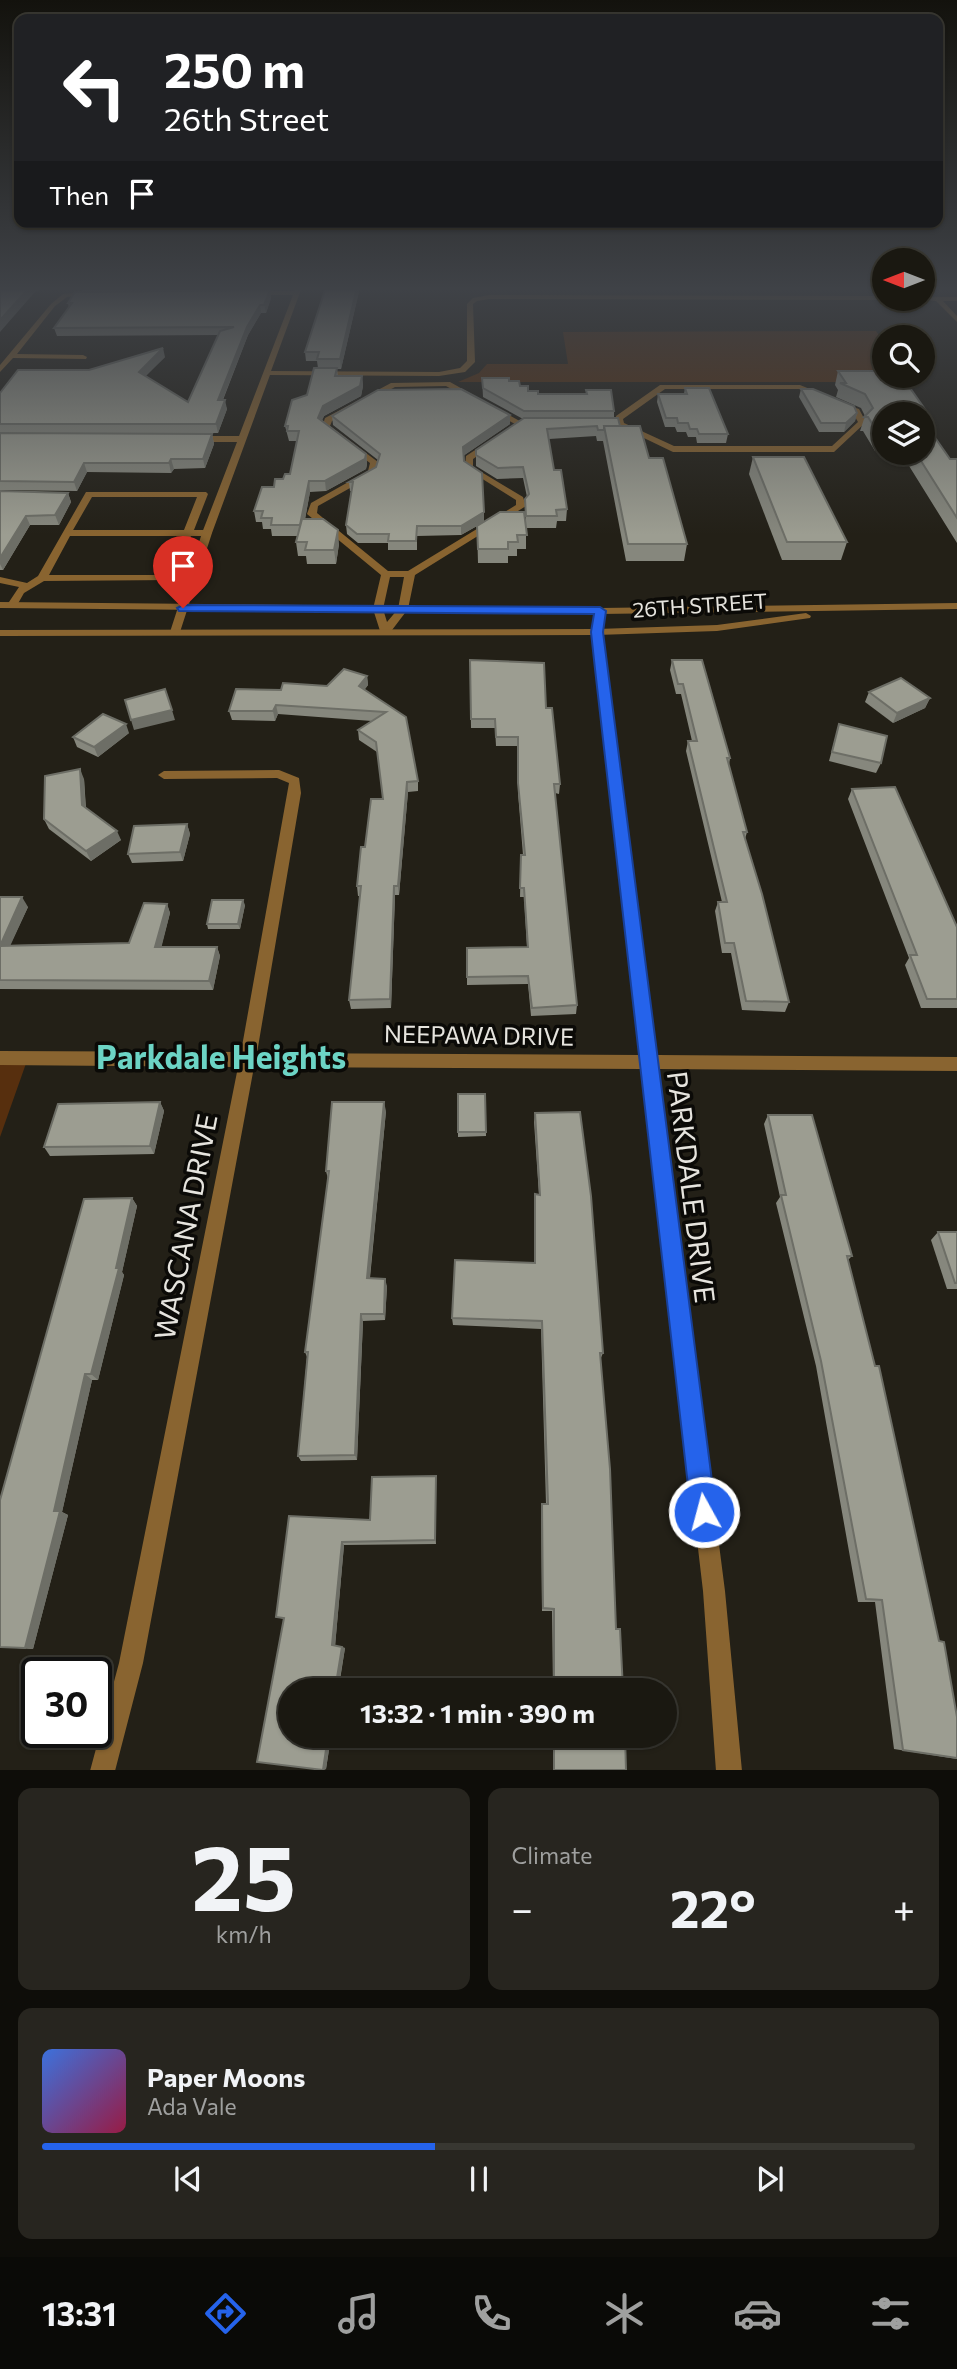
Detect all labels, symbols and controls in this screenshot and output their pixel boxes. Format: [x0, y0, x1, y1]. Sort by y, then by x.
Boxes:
text: 250 m [164, 38, 305, 98]
icon: left [49, 42, 140, 133]
text: 26th Street [164, 98, 329, 138]
icon: arrive [123, 175, 161, 213]
text: Then [49, 179, 109, 210]
north arrow [872, 248, 934, 312]
map controls [872, 248, 935, 465]
button: search [872, 325, 935, 388]
button: layers [872, 402, 935, 465]
pin [153, 536, 213, 608]
icon: arrive [164, 547, 202, 585]
street label: 26TH STREET [632, 587, 768, 622]
street label: NEEPAWA DRIVE [384, 1018, 574, 1051]
district label: Parkdale Heights [96, 1036, 346, 1076]
street label: PARKDALE DRIVE [661, 1069, 723, 1305]
street label: WASCANA DRIVE [146, 1111, 224, 1343]
position arrow [667, 1475, 741, 1549]
speed limit sign: 30 [21, 1657, 112, 1748]
text: 13:32 · 1 min · 390 m [360, 1697, 595, 1728]
text: 25 [191, 1818, 296, 1930]
text: Climate [512, 1841, 593, 1869]
text: 22° [670, 1875, 756, 1939]
text: − [512, 1884, 533, 1931]
text: + [893, 1884, 915, 1931]
text: km/h [216, 1920, 272, 1948]
text: Paper Moons [147, 2061, 305, 2092]
text: Ada Vale [147, 2092, 237, 2120]
icon: previous [169, 2160, 207, 2198]
icon: pause [460, 2160, 498, 2198]
icon: next [751, 2160, 789, 2198]
icon: directions [201, 2289, 250, 2338]
icon: music [334, 2289, 383, 2338]
icon: phone [467, 2289, 516, 2338]
icon: climate [600, 2289, 649, 2338]
icon: car [733, 2289, 782, 2338]
icon: filters [866, 2289, 915, 2338]
text: 13:31 [42, 2293, 117, 2333]

